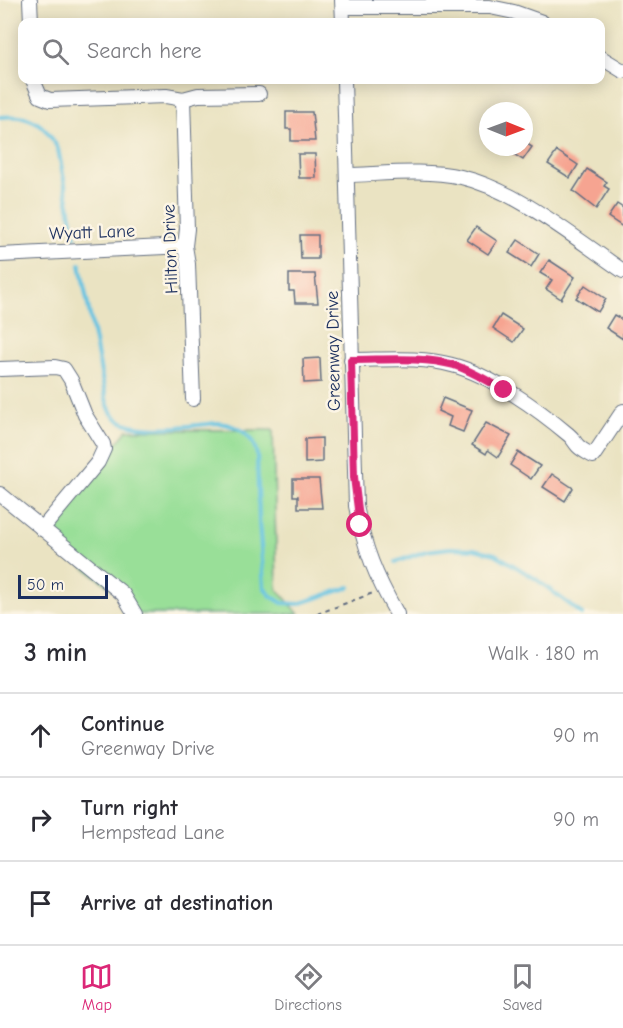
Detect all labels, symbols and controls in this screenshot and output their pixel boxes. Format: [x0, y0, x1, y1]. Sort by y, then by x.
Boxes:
search box [18, 18, 605, 84]
icon: search [39, 35, 72, 68]
text: Search here [87, 38, 202, 64]
north arrow [479, 102, 533, 156]
street label: Hilton Drive [158, 204, 183, 294]
street label: Wyatt Lane [49, 221, 135, 244]
street label: Greenway Drive [322, 291, 345, 411]
route end [490, 376, 516, 402]
route start [346, 511, 372, 537]
scale bar [18, 572, 108, 600]
text: 50 m [27, 576, 64, 594]
text: 3 min [24, 638, 87, 668]
text: Walk · 180 m [488, 642, 599, 665]
text: Continue [81, 711, 164, 737]
icon: ahead [24, 719, 57, 752]
text: 90 m [553, 724, 599, 747]
text: Greenway Drive [81, 737, 215, 760]
text: Turn right [81, 795, 178, 821]
icon: right [24, 803, 57, 836]
text: 90 m [553, 808, 599, 831]
text: Hempstead Lane [81, 821, 225, 844]
icon: arrive [24, 887, 57, 920]
text: Arrive at destination [81, 890, 273, 916]
tab: Map [80, 960, 113, 1014]
tab: Directions [274, 960, 342, 1014]
tab: Saved [503, 960, 543, 1014]

